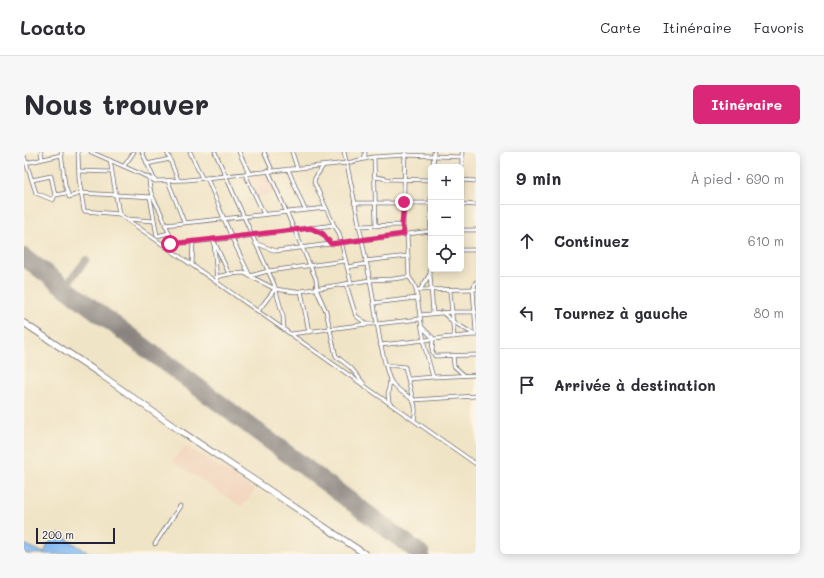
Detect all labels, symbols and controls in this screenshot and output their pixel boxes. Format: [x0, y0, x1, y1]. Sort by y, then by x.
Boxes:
text: Locato [20, 15, 86, 40]
text: Carte [600, 18, 641, 37]
text: Itinéraire [663, 18, 732, 37]
text: Favoris [754, 18, 804, 37]
button: Itinéraire [693, 85, 800, 124]
text: Nous trouver [24, 86, 209, 122]
map controls [428, 164, 464, 272]
button: + [428, 164, 464, 200]
text: 9 min [516, 167, 561, 189]
text: À pied · 690 m [690, 170, 784, 187]
route end [395, 193, 413, 211]
button: − [428, 200, 464, 236]
icon: ahead [516, 230, 538, 252]
text: Continuez [554, 231, 629, 251]
text: 610 m [748, 232, 784, 249]
route start [161, 235, 179, 253]
button: locate [428, 236, 464, 272]
icon: left [516, 302, 538, 324]
text: Tournez à gauche [554, 303, 688, 323]
text: 80 m [754, 304, 784, 321]
icon: arrive [516, 374, 538, 396]
text: Arrivée à destination [554, 375, 716, 395]
scale bar [36, 526, 115, 545]
text: 200 m [42, 527, 74, 542]

